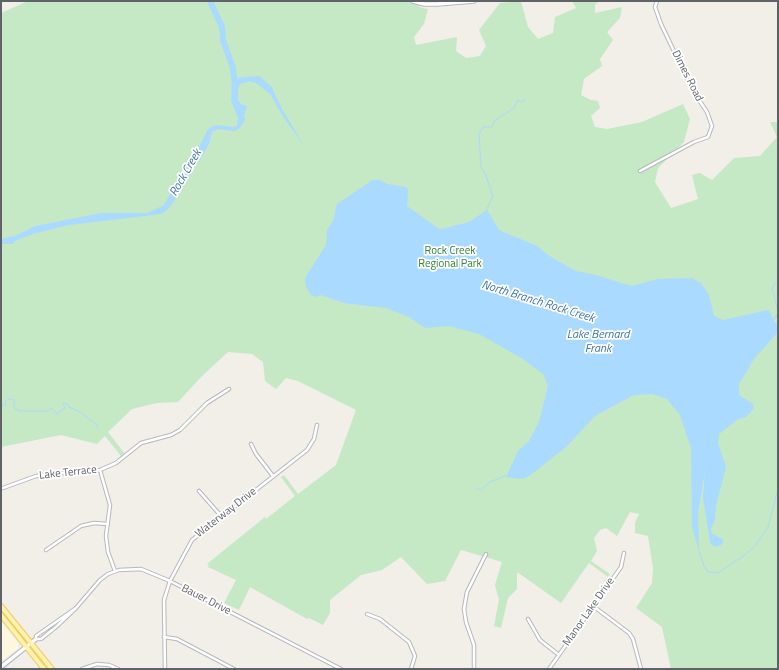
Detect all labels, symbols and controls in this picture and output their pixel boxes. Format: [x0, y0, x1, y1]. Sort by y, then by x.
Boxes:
street label: Dimes Road [668, 48, 706, 104]
water label: Rock Creek [167, 147, 205, 199]
park label: Rock Creek Regional Park [418, 244, 482, 270]
water label: North Branch Rock Creek [480, 278, 596, 326]
water label: Lake Bernard Frank [567, 328, 629, 356]
street label: Lake Terrace [39, 463, 97, 483]
street label: Waterway Drive [193, 485, 259, 541]
street label: Manor Lake Drive [560, 575, 618, 649]
street label: Bauer Drive [179, 582, 233, 618]

